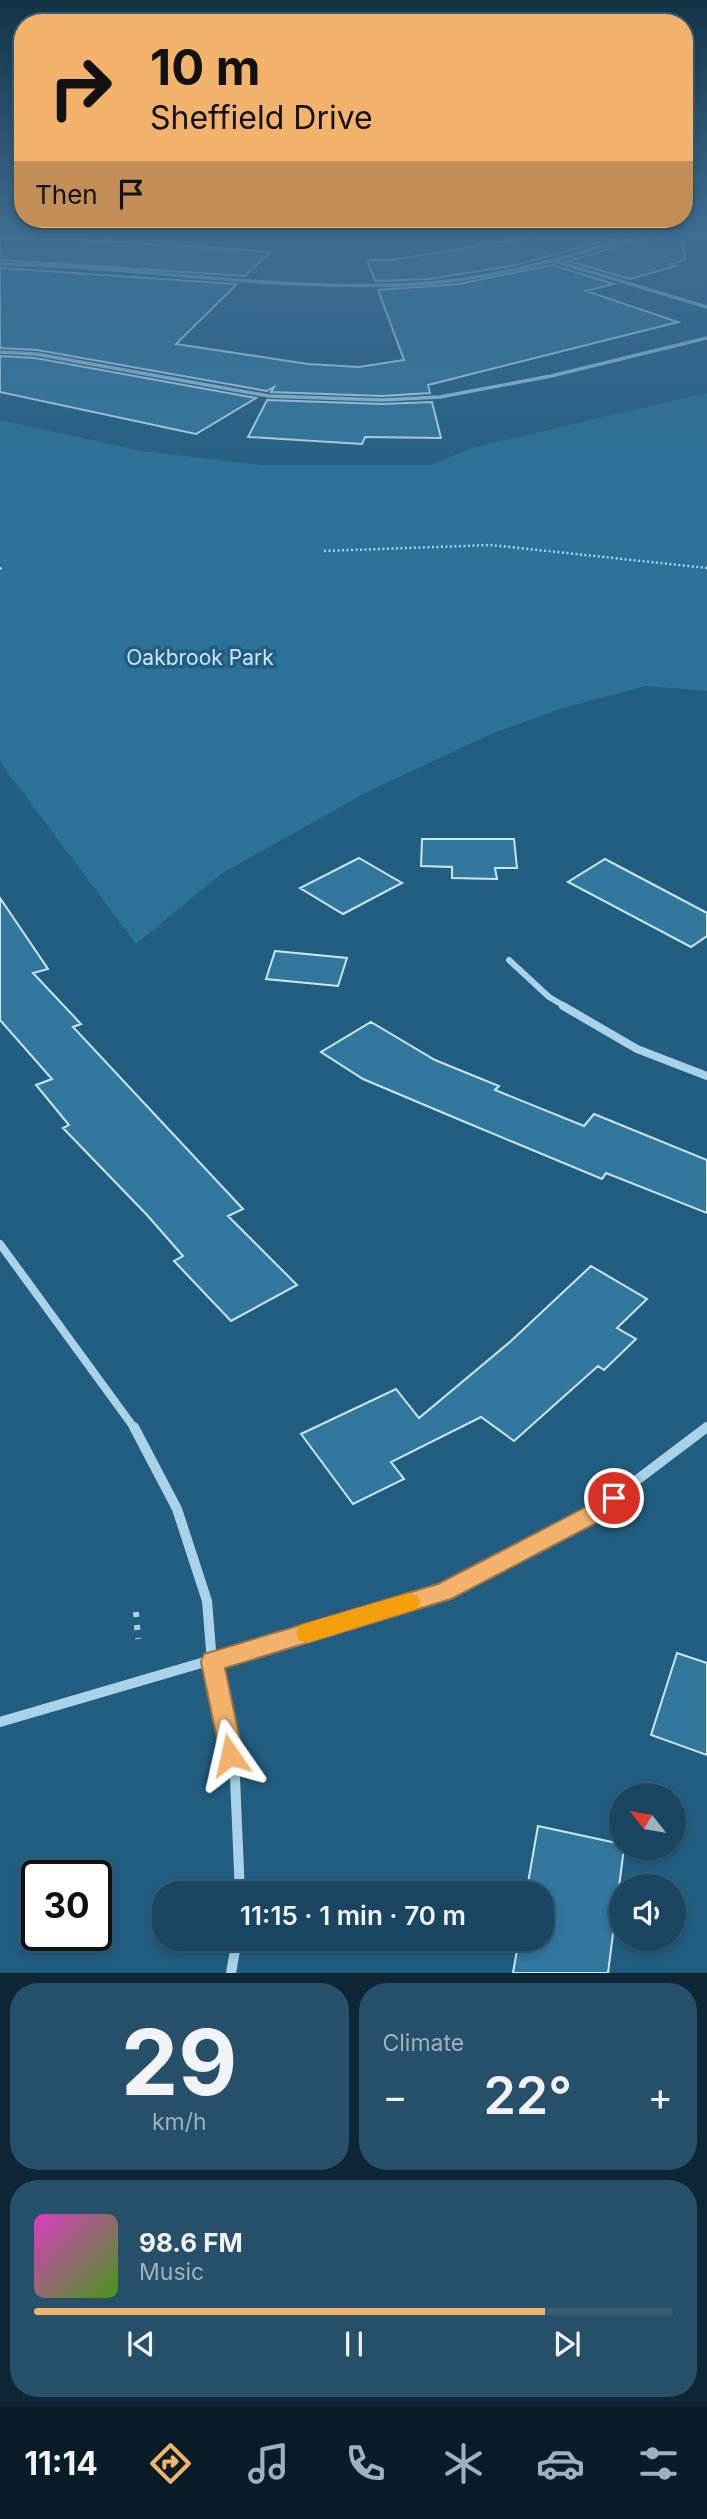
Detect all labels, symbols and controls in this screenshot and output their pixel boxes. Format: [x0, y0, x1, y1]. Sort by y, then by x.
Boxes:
text: 10 m [150, 38, 261, 97]
icon: right [35, 42, 126, 133]
text: Sheffield Drive [150, 98, 373, 137]
icon: arrive [112, 175, 150, 213]
text: Then [35, 179, 98, 210]
park label: Oakbrook Park [126, 645, 274, 670]
pin [584, 1468, 644, 1528]
icon: arrive [595, 1479, 633, 1517]
position arrow [193, 1718, 267, 1792]
north arrow [609, 1783, 686, 1860]
map controls [609, 1783, 686, 1951]
speed limit sign: 30 [21, 1860, 112, 1951]
button: sound [609, 1874, 686, 1951]
text: 11:15 · 1 min · 70 m [240, 1900, 466, 1931]
text: 29 [121, 2007, 237, 2117]
text: Climate [383, 2029, 464, 2057]
text: 22° [483, 2064, 572, 2127]
text: − [383, 2073, 408, 2119]
text: + [648, 2073, 673, 2119]
text: km/h [152, 2108, 207, 2136]
text: 98.6 FM [139, 2227, 243, 2258]
text: Music [139, 2258, 204, 2286]
icon: previous [122, 2325, 160, 2363]
icon: pause [335, 2325, 373, 2363]
icon: next [548, 2325, 586, 2363]
icon: directions [146, 2439, 195, 2488]
icon: music [244, 2439, 293, 2488]
icon: phone [341, 2439, 390, 2488]
icon: climate [439, 2439, 488, 2488]
icon: car [536, 2439, 585, 2488]
icon: filters [634, 2439, 683, 2488]
text: 11:14 [24, 2444, 98, 2483]

